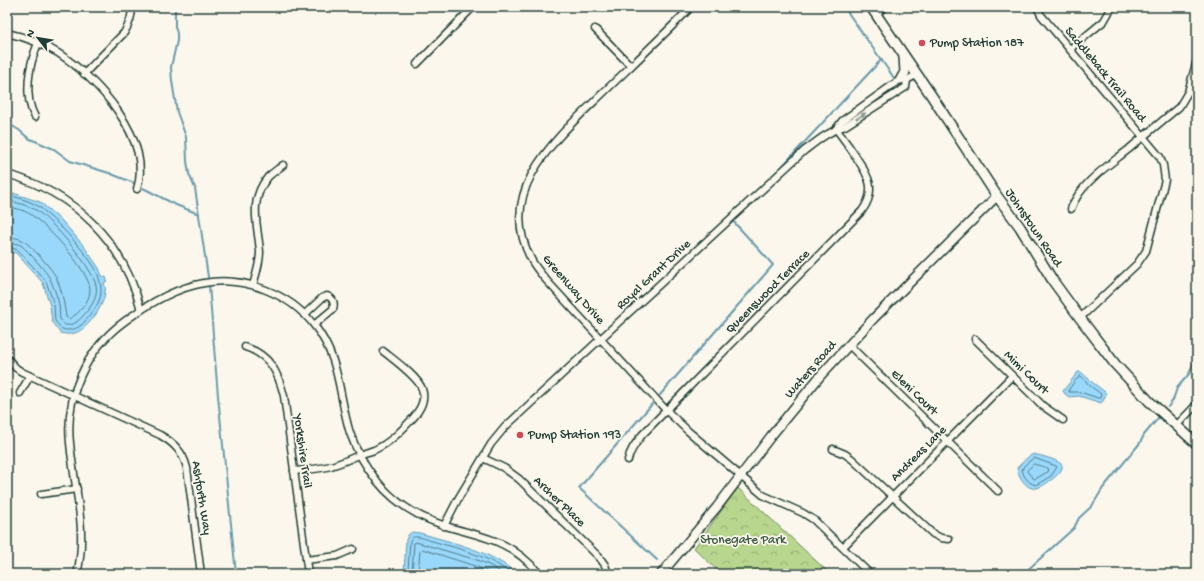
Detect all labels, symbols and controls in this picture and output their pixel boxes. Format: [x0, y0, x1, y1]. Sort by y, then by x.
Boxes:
north arrow [18, 18, 58, 58]
street label: Saddleback Trail Road [1061, 24, 1150, 127]
text: N [24, 28, 38, 40]
place label: Pump Station 187 [929, 36, 1025, 51]
marker: Pump Station 187 [917, 38, 927, 48]
one-way arrow [856, 112, 866, 120]
street label: Johnstown Road [1001, 186, 1066, 271]
street label: Royal Grant Drive [614, 237, 694, 313]
street label: Queenswood Terrace [723, 247, 813, 337]
street label: Greenway Drive [539, 252, 608, 328]
street label: Waters Road [782, 337, 841, 402]
street label: Mimi Court [1000, 348, 1053, 399]
street label: Eleni Court [887, 367, 942, 420]
street label: Yorkshire Trail [289, 412, 315, 489]
street label: Andreas Lane [888, 423, 950, 485]
place label: Pump Station 193 [527, 428, 621, 443]
marker: Pump Station 193 [515, 430, 525, 440]
street label: Ashforth Way [188, 460, 214, 537]
street label: Archer Place [530, 474, 588, 531]
park label: Stonegate Park [700, 533, 787, 548]

